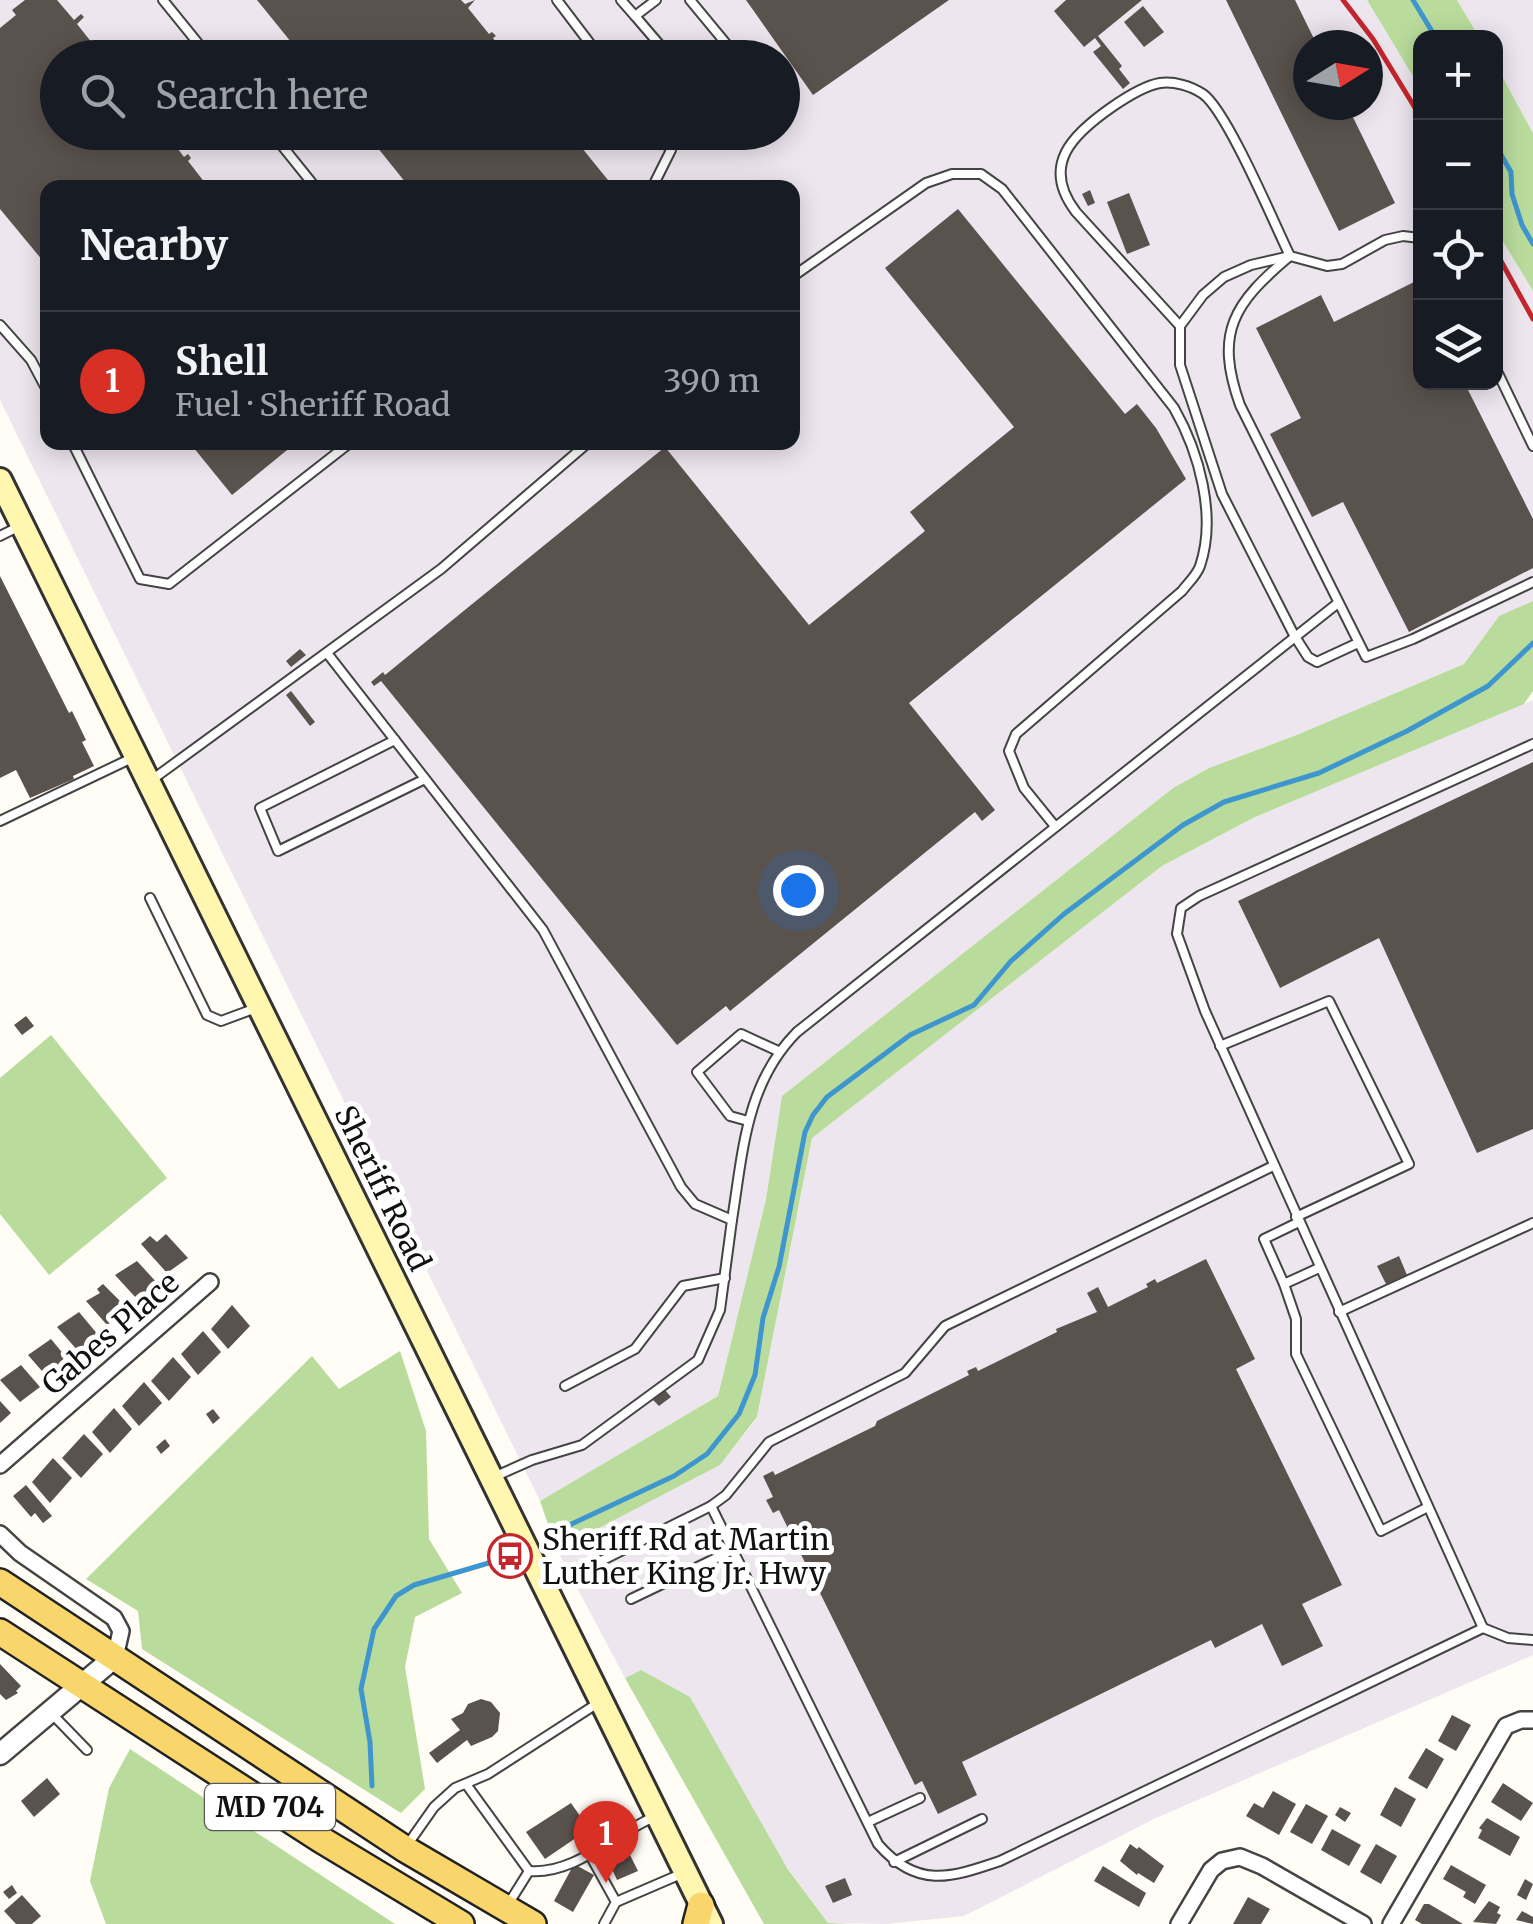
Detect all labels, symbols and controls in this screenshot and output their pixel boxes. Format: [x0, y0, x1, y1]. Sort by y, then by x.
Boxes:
north arrow [1293, 30, 1383, 120]
map controls [1413, 30, 1503, 390]
button: + [1413, 30, 1503, 120]
search box [40, 40, 800, 150]
icon: search [75, 68, 130, 123]
text: Search here [155, 72, 368, 119]
button: − [1413, 120, 1503, 210]
button: locate [1413, 210, 1503, 300]
text: Nearby [80, 219, 228, 271]
button: layers [1413, 300, 1503, 390]
text: Shell [175, 338, 268, 385]
text: 1 [105, 361, 120, 401]
text: 390 m [663, 361, 760, 401]
text: Fuel · Sheriff Road [175, 385, 451, 425]
your location [773, 865, 824, 916]
street label: Sheriff Road [327, 1099, 439, 1277]
street label: Gabes Place [34, 1263, 186, 1403]
place label: Sheriff Rd at Martin Luther King Jr. Hwy [542, 1520, 830, 1592]
bus stop icon: Sheriff Rd at Martin Luther King Jr. Hwy [487, 1533, 533, 1579]
road number: MD 704 [205, 1784, 335, 1830]
pin: 1 [574, 1800, 638, 1883]

